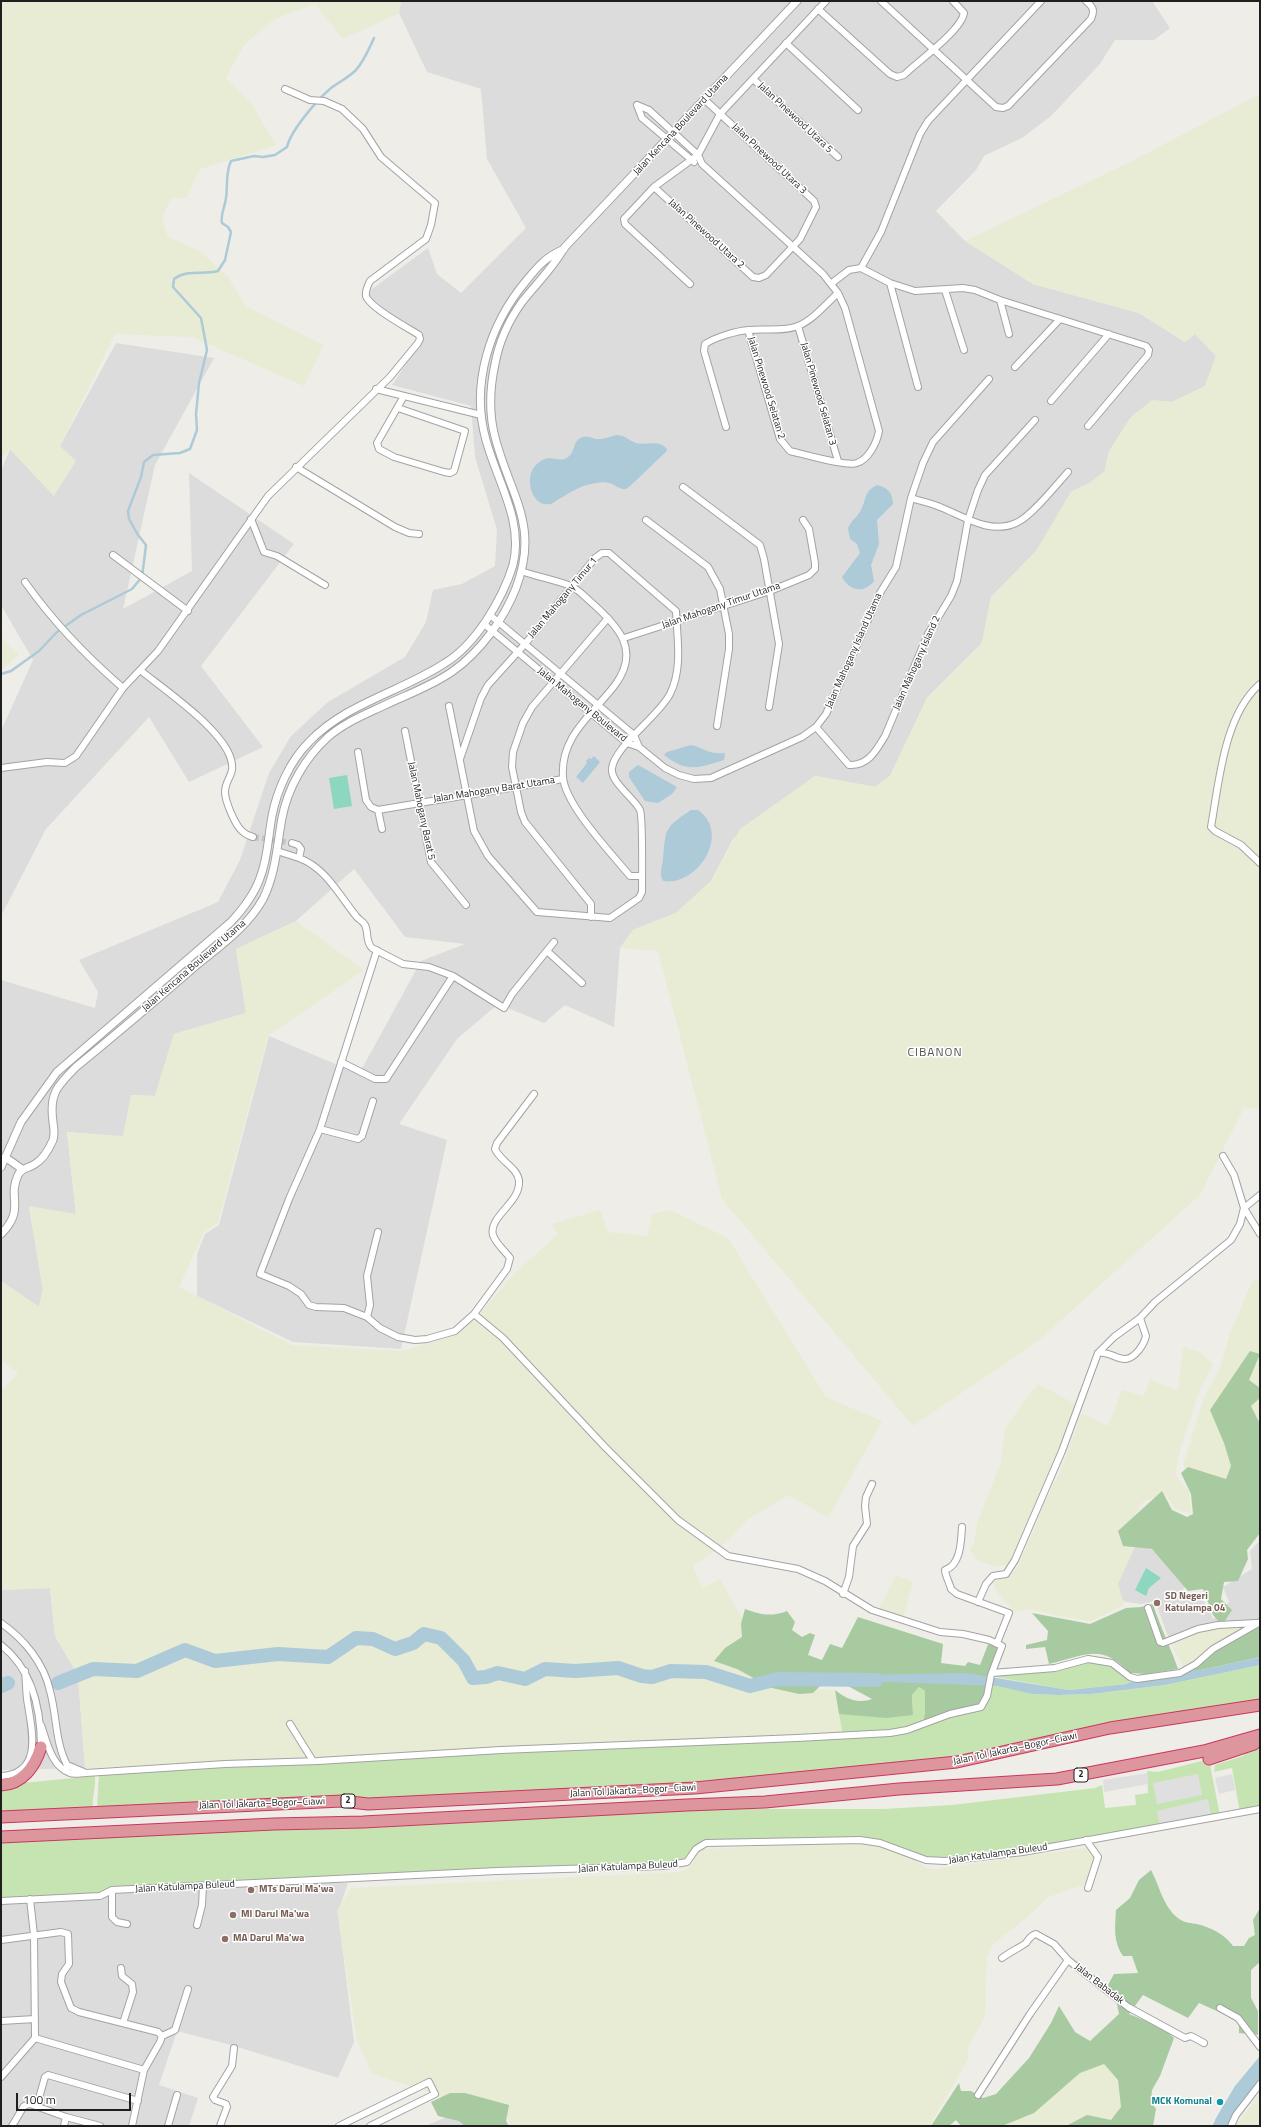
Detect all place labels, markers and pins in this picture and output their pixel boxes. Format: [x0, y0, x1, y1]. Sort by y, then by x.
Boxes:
place label: SD Negeri Katulampa 04 [1165, 1591, 1225, 1614]
marker: SD Negeri Katulampa 04 [1152, 1598, 1162, 1608]
place label: MTs Darul Ma'wa [259, 1884, 334, 1896]
marker: MTs Darul Ma'wa [246, 1885, 256, 1895]
place label: MI Darul Ma'wa [241, 1909, 309, 1921]
marker: MI Darul Ma'wa [228, 1910, 238, 1920]
place label: MA Darul Ma'wa [233, 1933, 304, 1945]
marker: MA Darul Ma'wa [220, 1934, 230, 1944]
place label: MCK Komunal [1152, 2096, 1212, 2108]
marker: MCK Komunal [1215, 2097, 1225, 2107]

